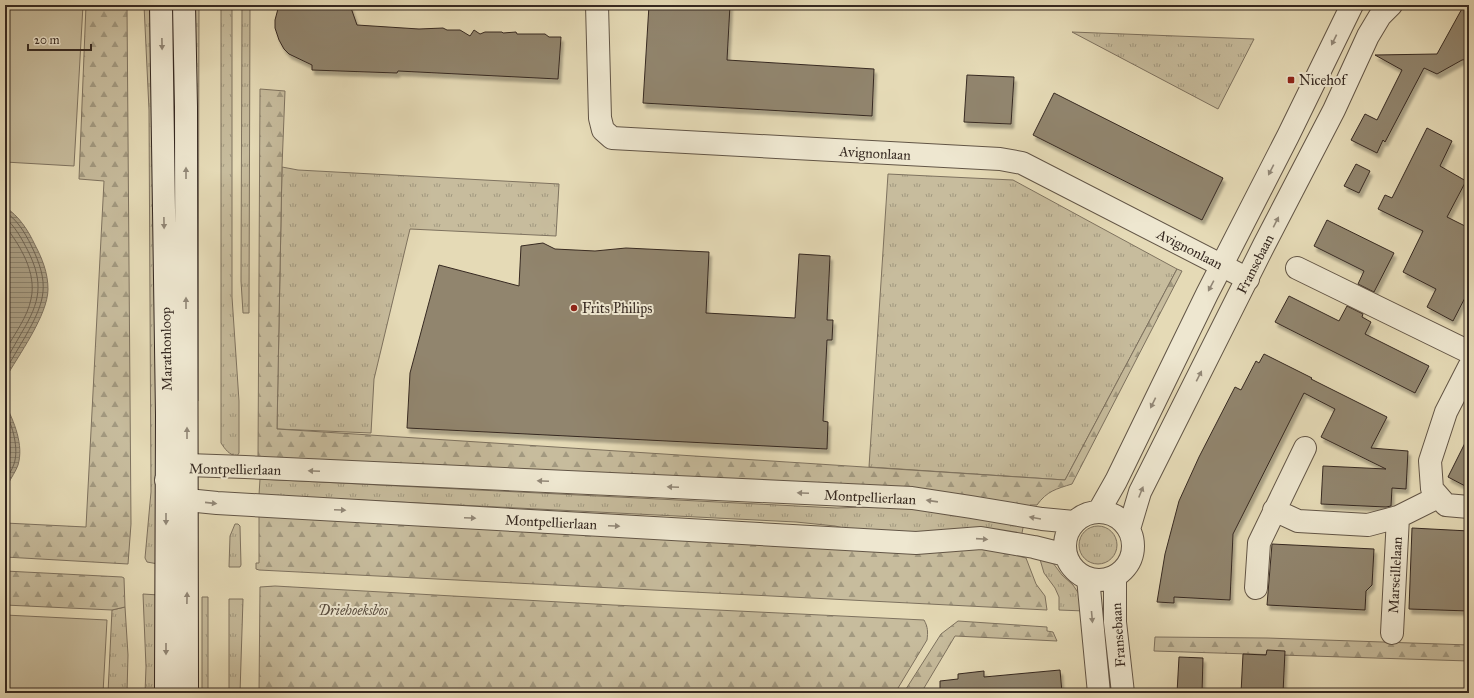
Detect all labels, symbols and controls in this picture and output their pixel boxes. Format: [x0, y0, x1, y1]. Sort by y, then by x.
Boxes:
scale bar [28, 26, 91, 52]
text: 20 m [34, 33, 60, 47]
one-way arrow [1331, 34, 1337, 45]
one-way arrow [159, 38, 165, 51]
place label: Nicehof [1299, 72, 1348, 89]
marker: Nicehof [1286, 75, 1296, 85]
street label: Avignonlaan [838, 143, 912, 164]
one-way arrow [1267, 165, 1274, 176]
one-way arrow [183, 166, 189, 179]
one-way arrow [1273, 216, 1280, 228]
one-way arrow [161, 217, 168, 229]
street label: Avignonlaan [1153, 225, 1226, 273]
street label: Fransebaan [1233, 231, 1278, 297]
one-way arrow [1208, 280, 1215, 292]
one-way arrow [183, 296, 189, 309]
place label: Frits Philips [582, 300, 652, 317]
marker: Frits Philips [569, 303, 579, 313]
street label: Marathonloop [157, 307, 176, 391]
one-way arrow [1196, 370, 1202, 381]
one-way arrow [1150, 397, 1156, 408]
one-way arrow [184, 426, 190, 439]
street label: Montpellierlaan [189, 460, 282, 479]
one-way arrow [308, 467, 320, 474]
one-way arrow [537, 478, 549, 485]
one-way arrow [667, 484, 679, 491]
one-way arrow [1138, 486, 1144, 498]
street label: Montpellierlaan [823, 487, 917, 508]
one-way arrow [796, 490, 809, 496]
one-way arrow [926, 498, 939, 504]
one-way arrow [205, 499, 217, 506]
one-way arrow [334, 507, 346, 514]
street label: Montpellierlaan [504, 512, 598, 533]
one-way arrow [163, 513, 169, 526]
one-way arrow [464, 514, 476, 521]
one-way arrow [1029, 515, 1041, 521]
one-way arrow [608, 523, 621, 529]
one-way arrow [976, 535, 988, 542]
street label: Marseillelaan [1385, 536, 1406, 614]
one-way arrow [184, 592, 191, 604]
park label: Driehoeksbos [318, 602, 389, 619]
street label: Fransebaan [1108, 602, 1129, 668]
one-way arrow [1089, 611, 1095, 623]
one-way arrow [163, 643, 169, 656]

